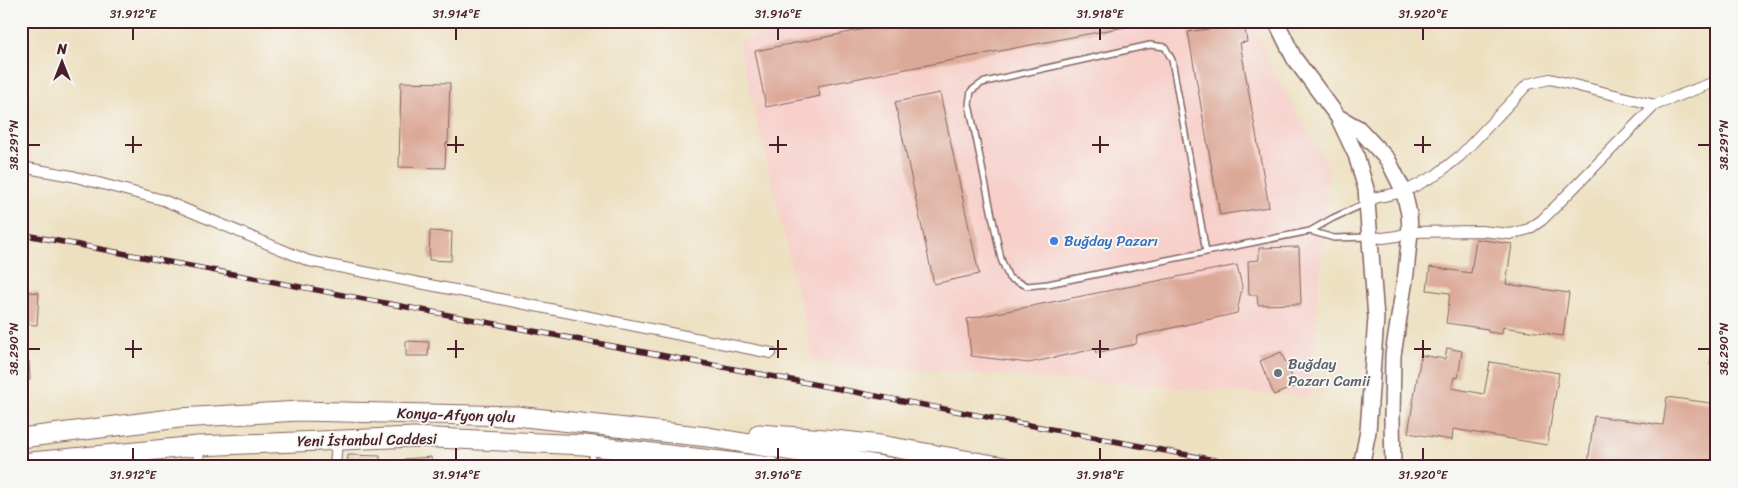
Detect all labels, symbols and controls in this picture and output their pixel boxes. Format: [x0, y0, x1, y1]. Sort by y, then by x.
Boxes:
text: 31.912°E [110, 3, 158, 25]
text: 31.914°E [432, 3, 481, 25]
text: 31.916°E [755, 3, 803, 25]
text: 31.918°E [1077, 3, 1125, 25]
text: 31.920°E [1398, 3, 1449, 25]
text: N [56, 37, 67, 62]
north arrow [38, 38, 88, 88]
text: 38.291°N [3, 119, 25, 170]
text: 38.291°N [1713, 119, 1735, 170]
place label: Buğday Pazarı [1064, 228, 1158, 254]
marker: Buğday Pazarı [1048, 235, 1060, 247]
text: 38.290°N [3, 322, 25, 375]
text: 38.290°N [1713, 322, 1735, 375]
place label: Buğday Pazarı Camii [1288, 351, 1371, 394]
marker: Buğday Pazarı Camii [1272, 367, 1284, 379]
street label: Konya-Afyon yolu [396, 400, 516, 430]
street label: Yeni İstanbul Caddesi [297, 426, 438, 454]
text: 31.912°E [110, 464, 158, 486]
text: 31.914°E [432, 464, 481, 486]
text: 31.916°E [755, 464, 803, 486]
text: 31.918°E [1077, 464, 1125, 486]
text: 31.920°E [1398, 464, 1449, 486]

